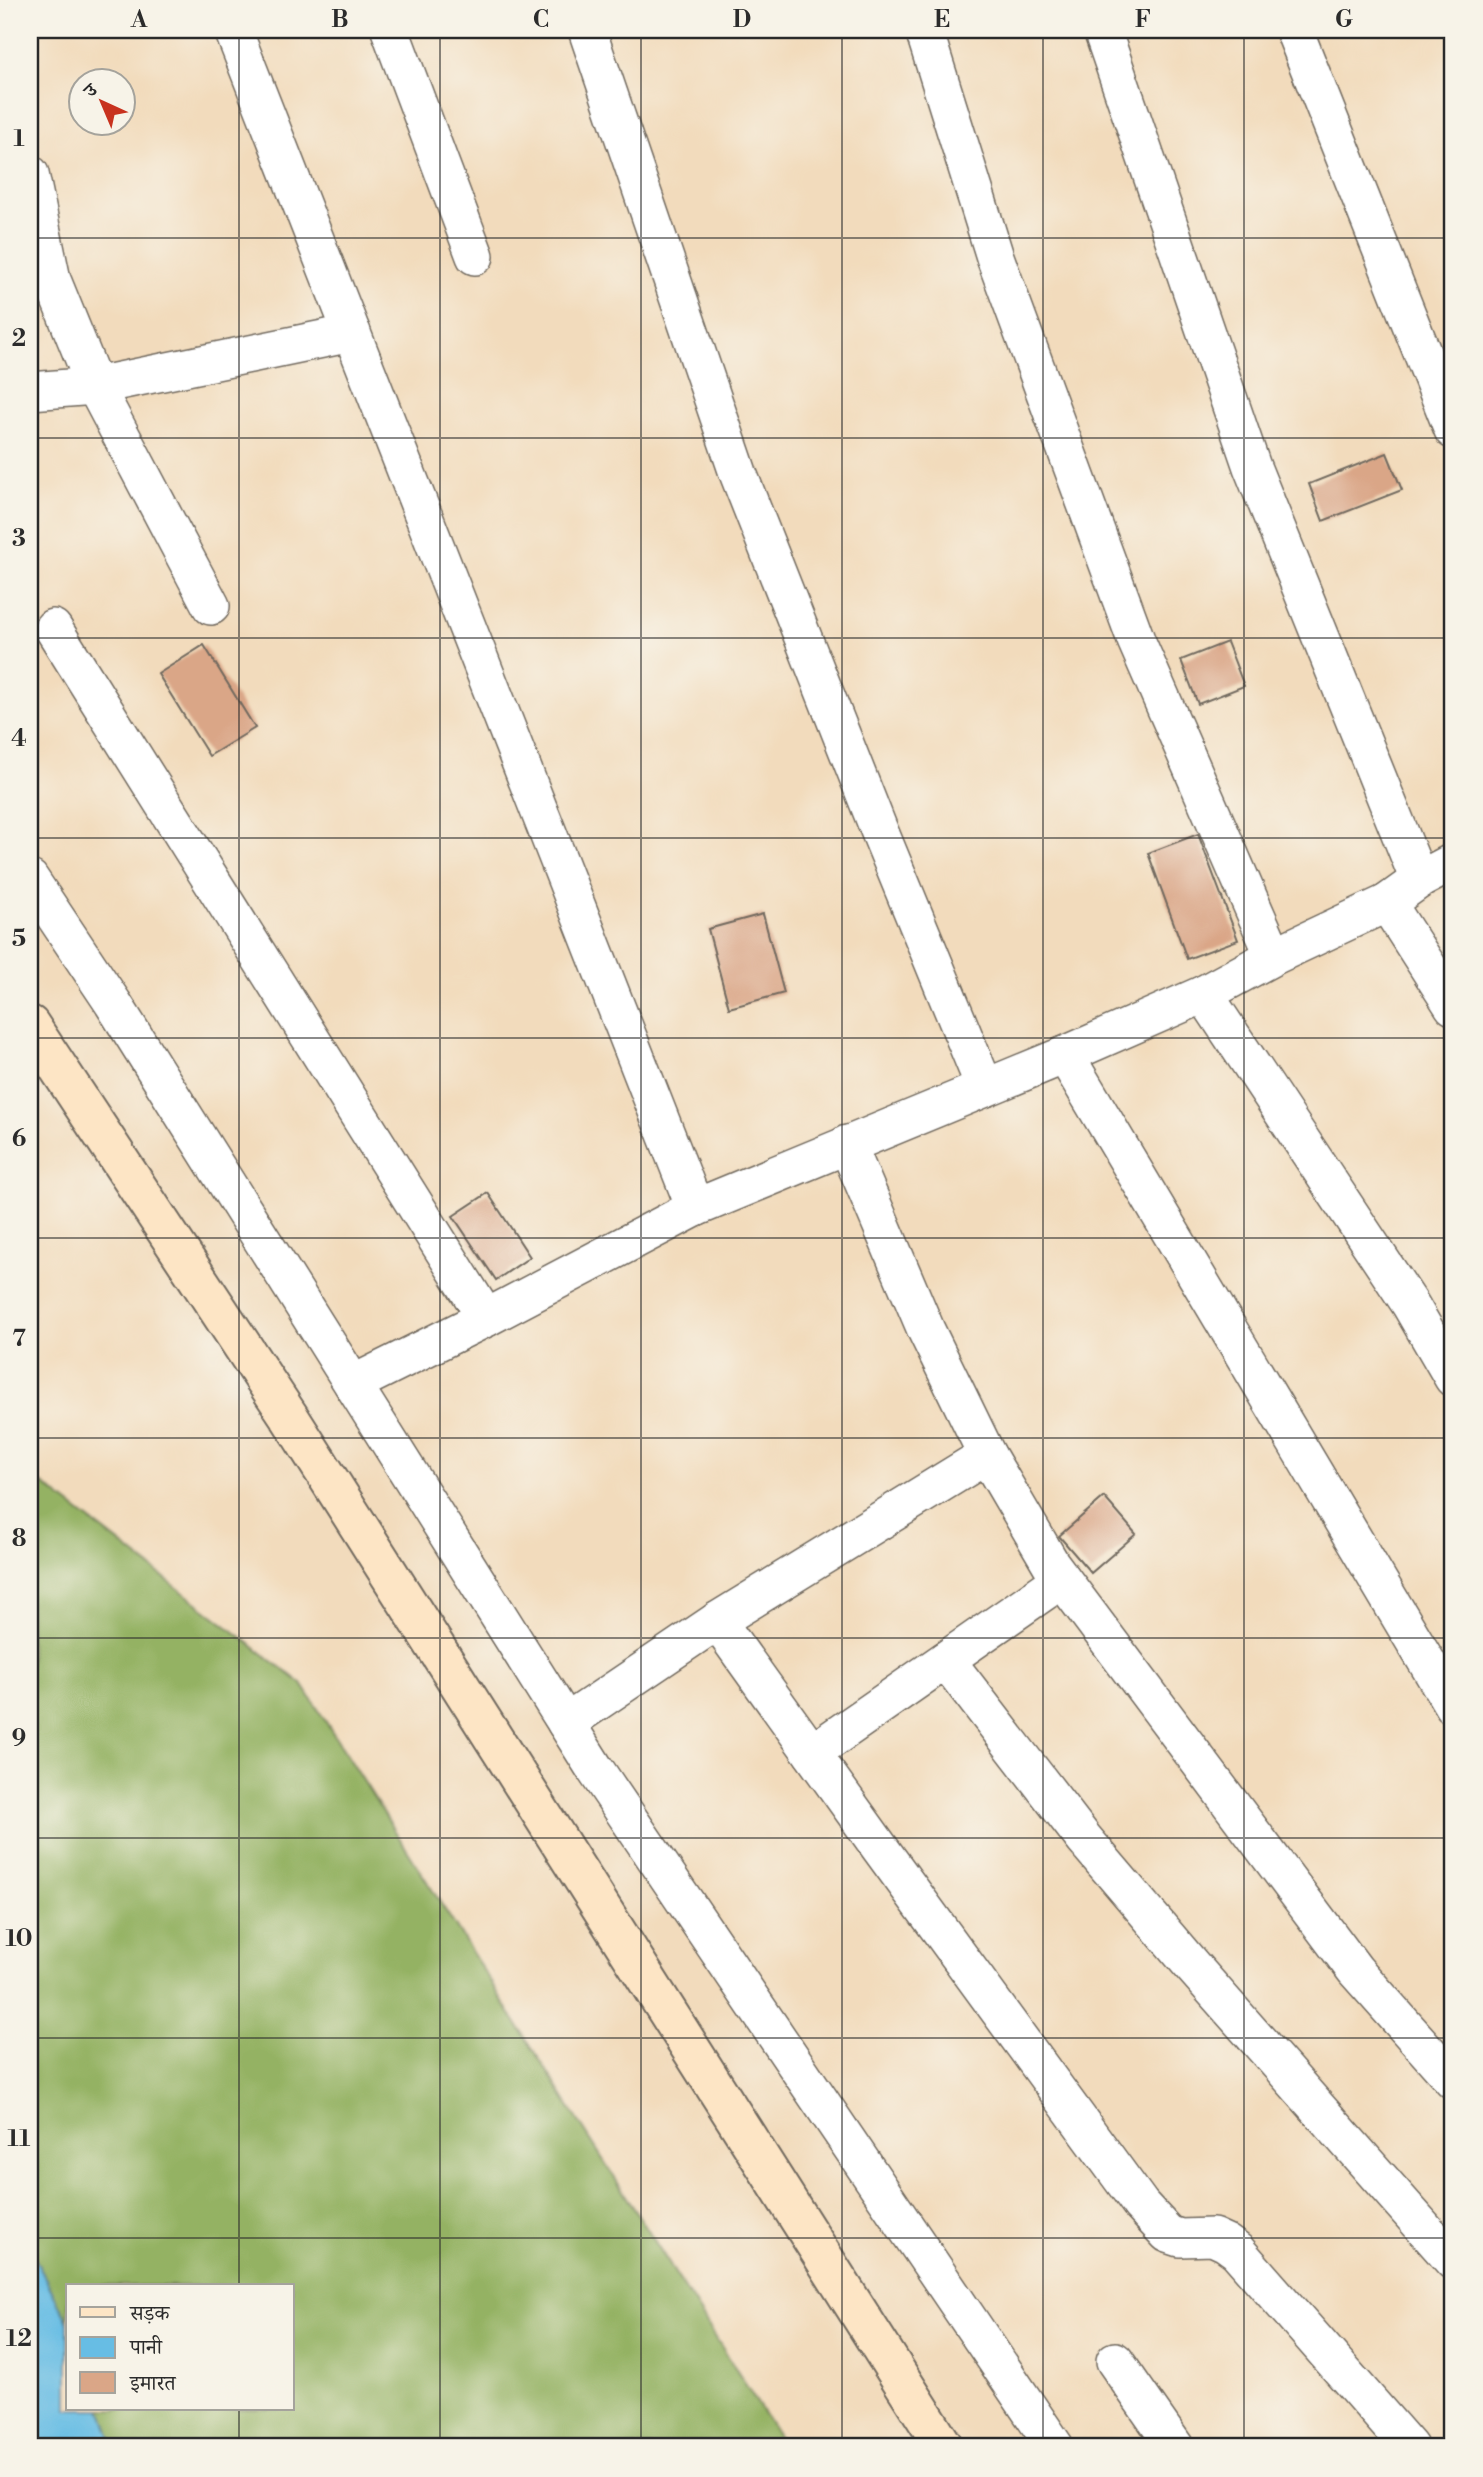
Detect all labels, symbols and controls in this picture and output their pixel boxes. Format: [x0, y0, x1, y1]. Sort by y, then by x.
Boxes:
text: A [130, 6, 148, 34]
text: B [331, 6, 349, 34]
text: C [533, 6, 549, 34]
text: D [733, 6, 751, 34]
text: E [934, 6, 950, 34]
text: F [1135, 6, 1151, 34]
text: G [1335, 6, 1353, 34]
north arrow [66, 66, 136, 136]
text: उ [78, 78, 104, 104]
text: 1 [13, 125, 25, 153]
text: 2 [12, 325, 26, 353]
text: 3 [12, 525, 26, 553]
text: 4 [11, 725, 27, 753]
text: 5 [12, 925, 26, 953]
text: 6 [12, 1125, 26, 1153]
text: 7 [12, 1325, 26, 1353]
text: 8 [12, 1525, 26, 1553]
text: 9 [12, 1725, 26, 1753]
text: 10 [5, 1925, 33, 1953]
text: 11 [8, 2125, 30, 2153]
legend [66, 2284, 294, 2410]
text: सड़क [129, 2301, 170, 2327]
text: 12 [6, 2325, 32, 2353]
text: पानी [129, 2335, 163, 2361]
text: इमारत [129, 2371, 177, 2397]

